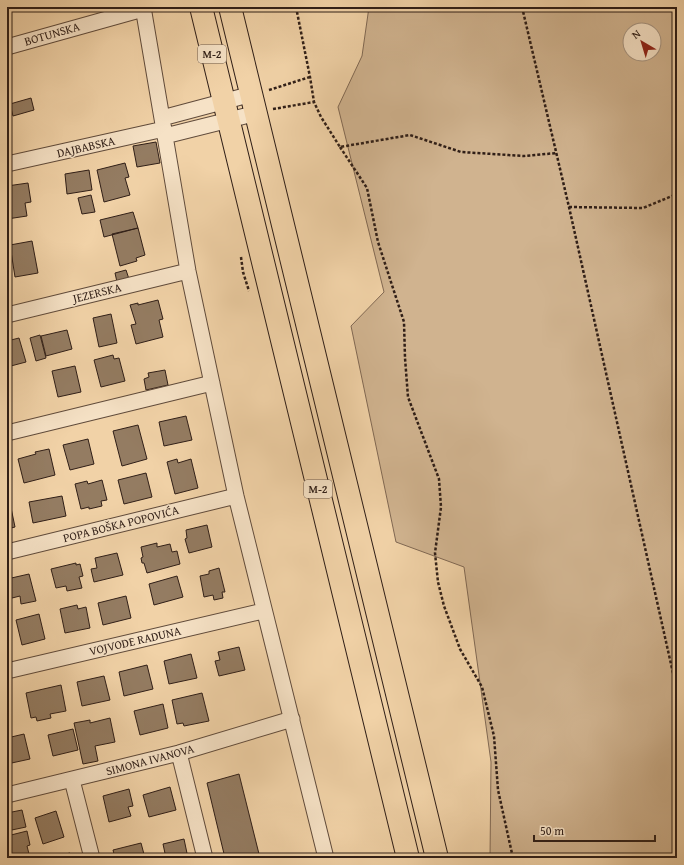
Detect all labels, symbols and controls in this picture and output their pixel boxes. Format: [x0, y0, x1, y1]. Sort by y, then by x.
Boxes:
street label: BOTUNSKA [22, 17, 82, 50]
north arrow [622, 22, 662, 62]
text: N [628, 25, 644, 43]
road number: M-2 [198, 45, 226, 63]
street label: DAJBABSKA [55, 131, 117, 161]
street label: JEZERSKA [69, 278, 124, 307]
road number: M-2 [304, 480, 332, 498]
street label: POPA BOŠKA POPOVIĆA [61, 501, 181, 546]
street label: VOJVODE RADUNA [87, 622, 183, 659]
street label: SIMONA IVANOVA [104, 739, 197, 779]
scale bar [534, 817, 655, 843]
text: 50 m [540, 822, 564, 839]

